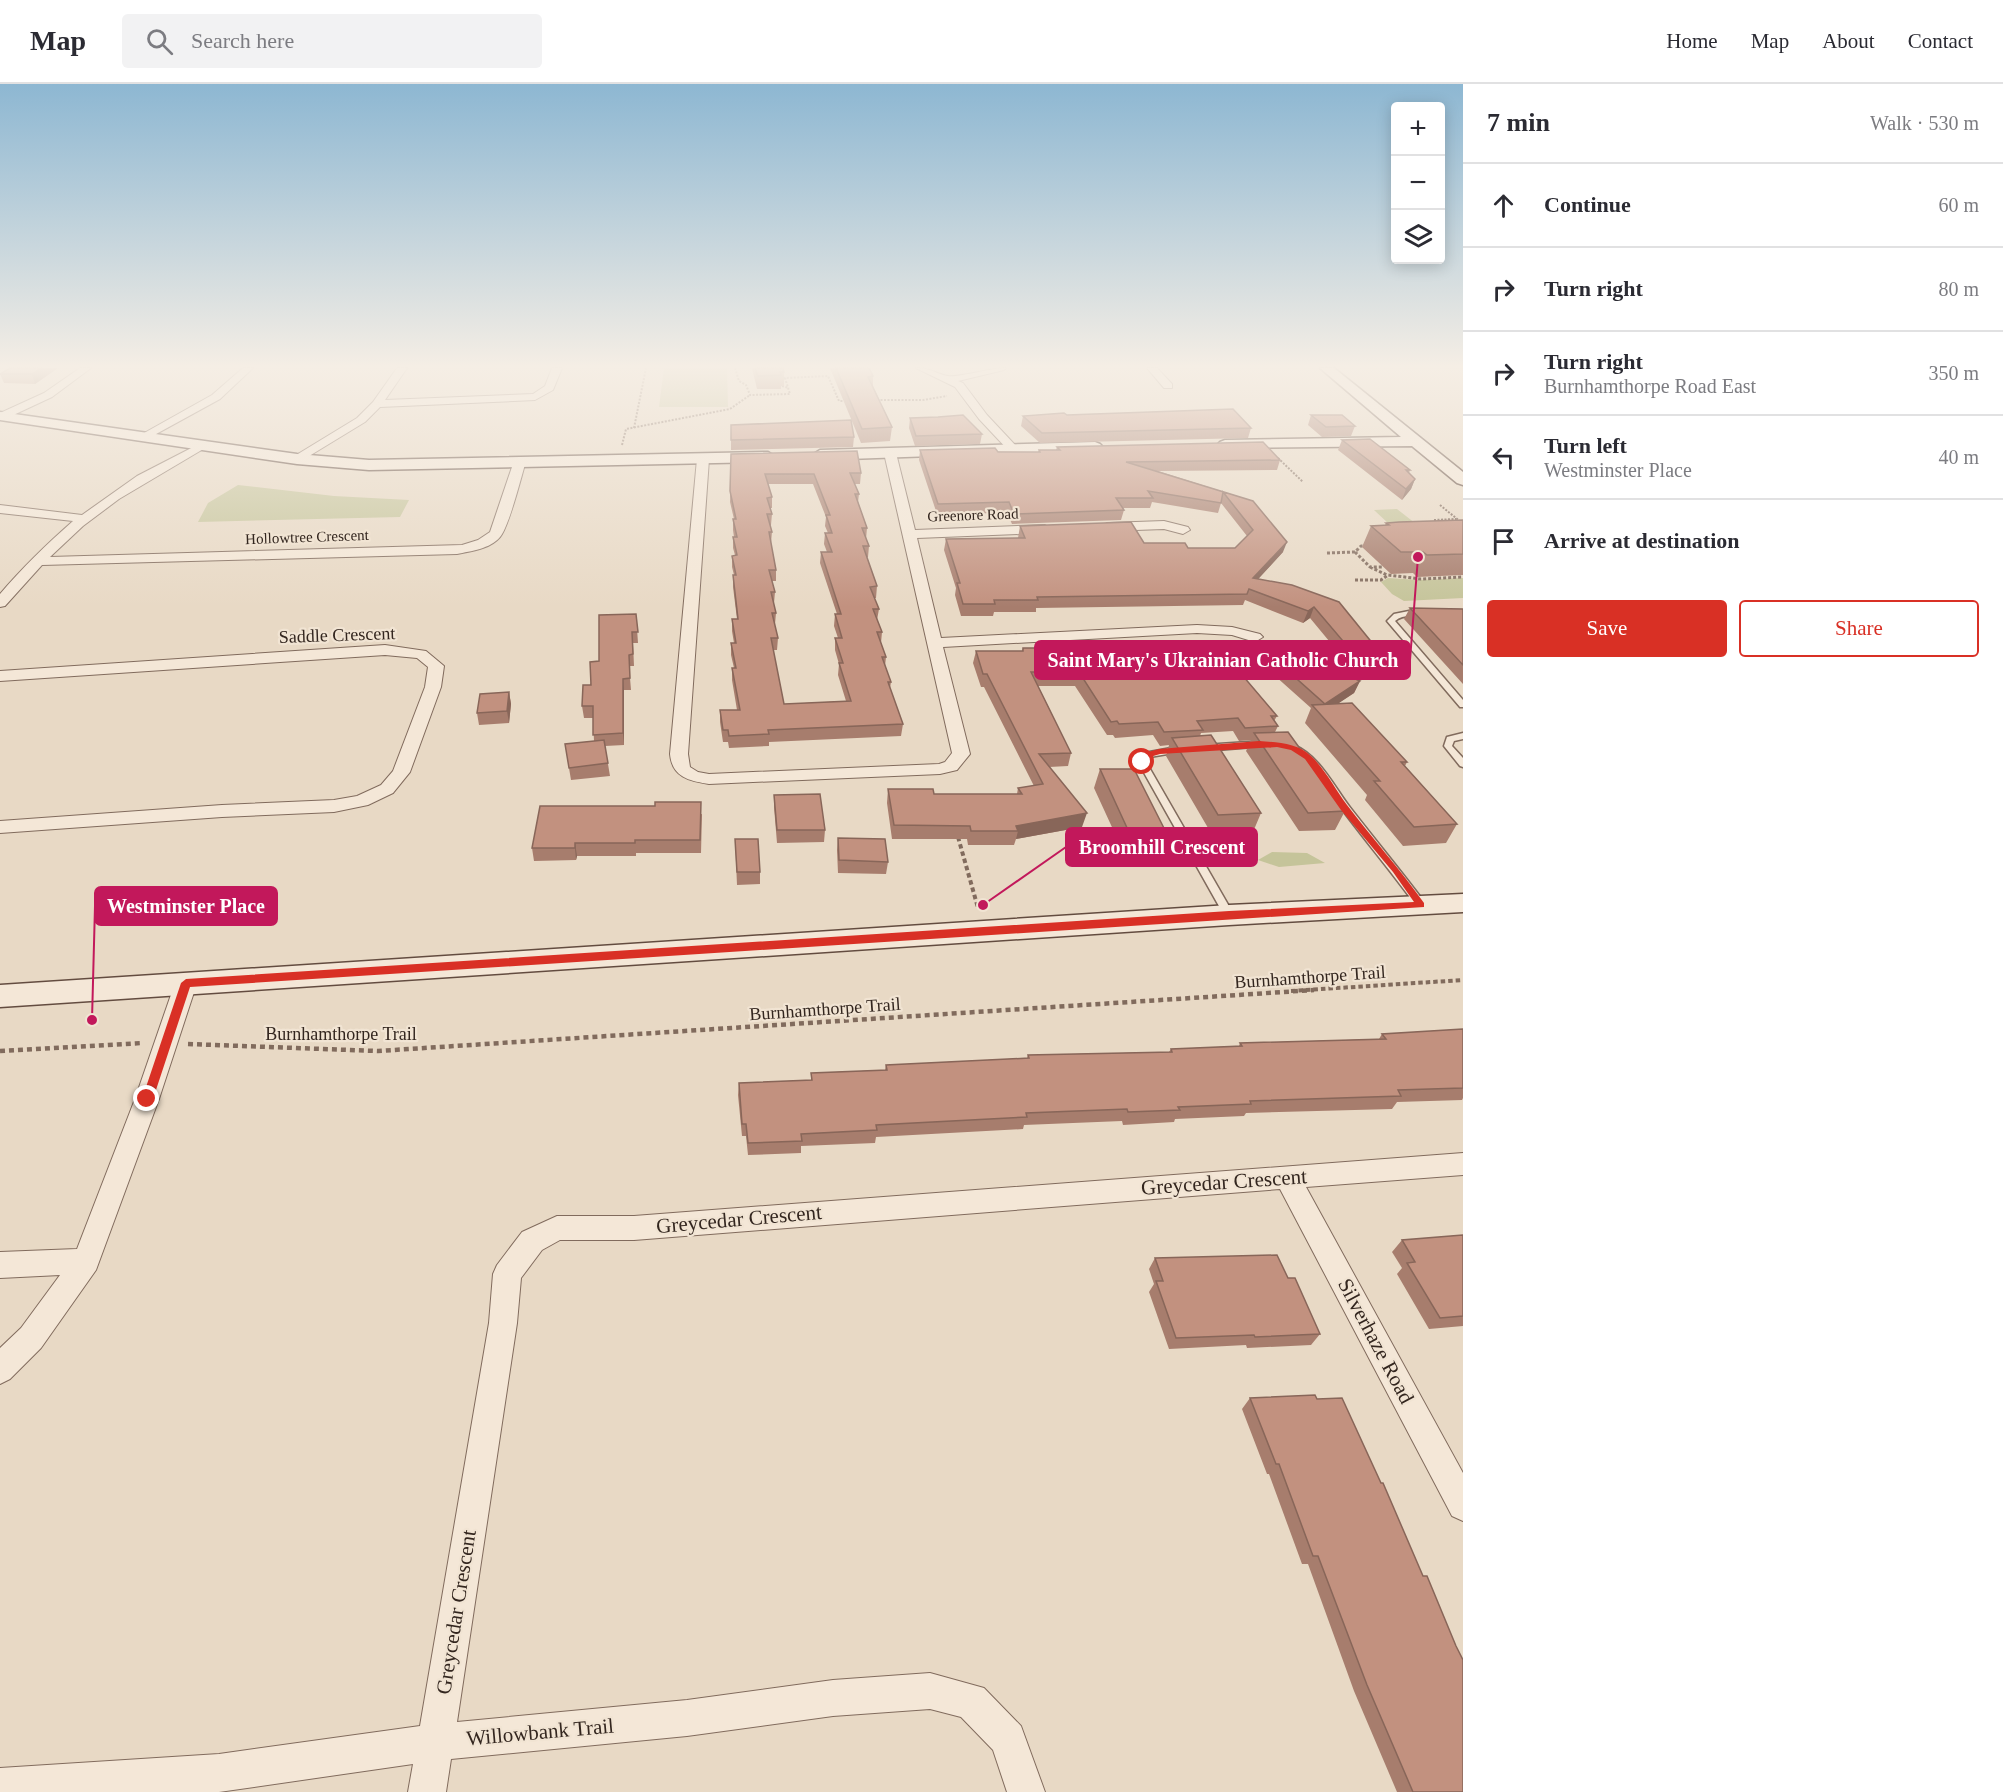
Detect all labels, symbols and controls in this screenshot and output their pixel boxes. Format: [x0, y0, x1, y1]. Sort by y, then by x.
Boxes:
search box [122, 14, 542, 68]
text: Map [30, 25, 86, 56]
icon: search [143, 25, 176, 58]
text: Search here [191, 28, 294, 53]
text: Home [1666, 29, 1718, 53]
text: Map [1751, 29, 1789, 53]
text: About [1822, 29, 1875, 53]
text: Contact [1908, 29, 1973, 53]
map controls [1391, 102, 1445, 264]
button: + [1391, 102, 1445, 156]
text: 7 min [1487, 108, 1550, 137]
text: Walk · 530 m [1870, 112, 1979, 134]
button: − [1391, 156, 1445, 210]
icon: ahead [1487, 189, 1520, 222]
text: Continue [1544, 192, 1631, 217]
text: 60 m [1938, 194, 1979, 216]
button: layers [1391, 210, 1445, 264]
icon: right [1487, 273, 1520, 306]
text: Turn right [1544, 276, 1643, 301]
text: 80 m [1938, 278, 1979, 300]
text: Turn right [1544, 349, 1643, 374]
icon: right [1487, 357, 1520, 390]
text: 350 m [1928, 362, 1979, 384]
text: Burnhamthorpe Road East [1544, 375, 1756, 397]
text: Turn left [1544, 433, 1627, 458]
icon: left [1487, 441, 1520, 474]
text: 40 m [1938, 446, 1979, 468]
text: Westminster Place [1544, 459, 1692, 481]
street label: Greenore Road [927, 505, 1019, 525]
icon: arrive [1487, 525, 1520, 558]
street label: Hollowtree Crescent [245, 527, 370, 547]
text: Arrive at destination [1544, 528, 1740, 553]
button: Save [1487, 600, 1727, 657]
button: Share [1739, 600, 1979, 657]
street label: Saddle Crescent [278, 623, 396, 647]
callout: Saint Mary's Ukrainian Catholic Church [1035, 641, 1410, 679]
text: Saint Mary's Ukrainian Catholic Church [1048, 649, 1398, 672]
route start [1128, 748, 1154, 774]
callout: Broomhill Crescent [1066, 828, 1257, 866]
text: Broomhill Crescent [1079, 836, 1246, 858]
callout: Westminster Place [95, 887, 277, 925]
text: Westminster Place [107, 895, 265, 917]
street label: Burnhamthorpe Trail [1234, 962, 1386, 992]
street label: Burnhamthorpe Trail [749, 994, 901, 1024]
street label: Burnhamthorpe Trail [265, 1024, 417, 1044]
route end [133, 1085, 159, 1111]
street label: Greycedar Crescent [1140, 1164, 1308, 1200]
street label: Greycedar Crescent [655, 1200, 823, 1238]
street label: Silverhaze Road [1333, 1274, 1419, 1408]
street label: Greycedar Crescent [431, 1528, 481, 1696]
street label: Willowbank Trail [465, 1714, 615, 1750]

